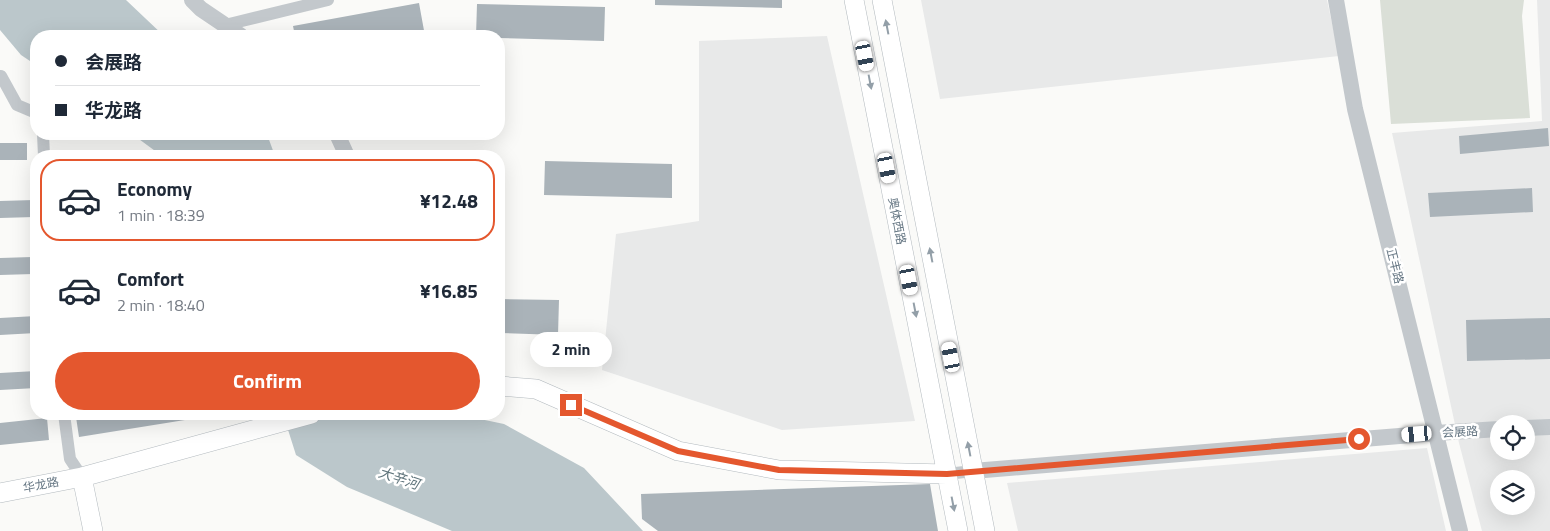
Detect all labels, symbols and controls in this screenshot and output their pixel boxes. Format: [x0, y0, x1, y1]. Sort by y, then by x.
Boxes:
one-way arrow [883, 19, 891, 34]
car [854, 40, 875, 72]
text: 会展路 [85, 47, 142, 76]
one-way arrow [866, 75, 874, 91]
text: 华龙路 [85, 95, 142, 124]
car [876, 152, 897, 184]
text: Economy [117, 174, 192, 203]
icon: car [57, 178, 102, 223]
text: ¥12.48 [420, 186, 478, 215]
street label: 奥体西路 [884, 196, 911, 246]
text: 1 min · 18:39 [117, 203, 205, 227]
street label: 正丰路 [1382, 246, 1409, 286]
one-way arrow [927, 247, 935, 263]
text: Comfort [117, 264, 184, 293]
car [898, 264, 919, 296]
icon: car [57, 268, 102, 313]
text: ¥16.85 [420, 276, 478, 305]
text: 2 min · 18:40 [117, 293, 205, 317]
one-way arrow [911, 303, 919, 319]
callout: 2 min [530, 332, 612, 368]
text: 2 min [552, 337, 590, 361]
car [940, 341, 961, 373]
button: Confirm [55, 352, 480, 410]
route end [560, 394, 582, 416]
map controls [1490, 415, 1535, 515]
button: locate [1490, 415, 1535, 460]
street label: 会展路 [1441, 421, 1478, 442]
car [1401, 425, 1432, 443]
route start [1348, 428, 1370, 450]
one-way arrow [965, 441, 973, 456]
water label: 大辛河 [376, 461, 425, 495]
button: layers [1490, 470, 1535, 515]
street label: 华龙路 [21, 472, 60, 497]
one-way arrow [949, 497, 957, 513]

